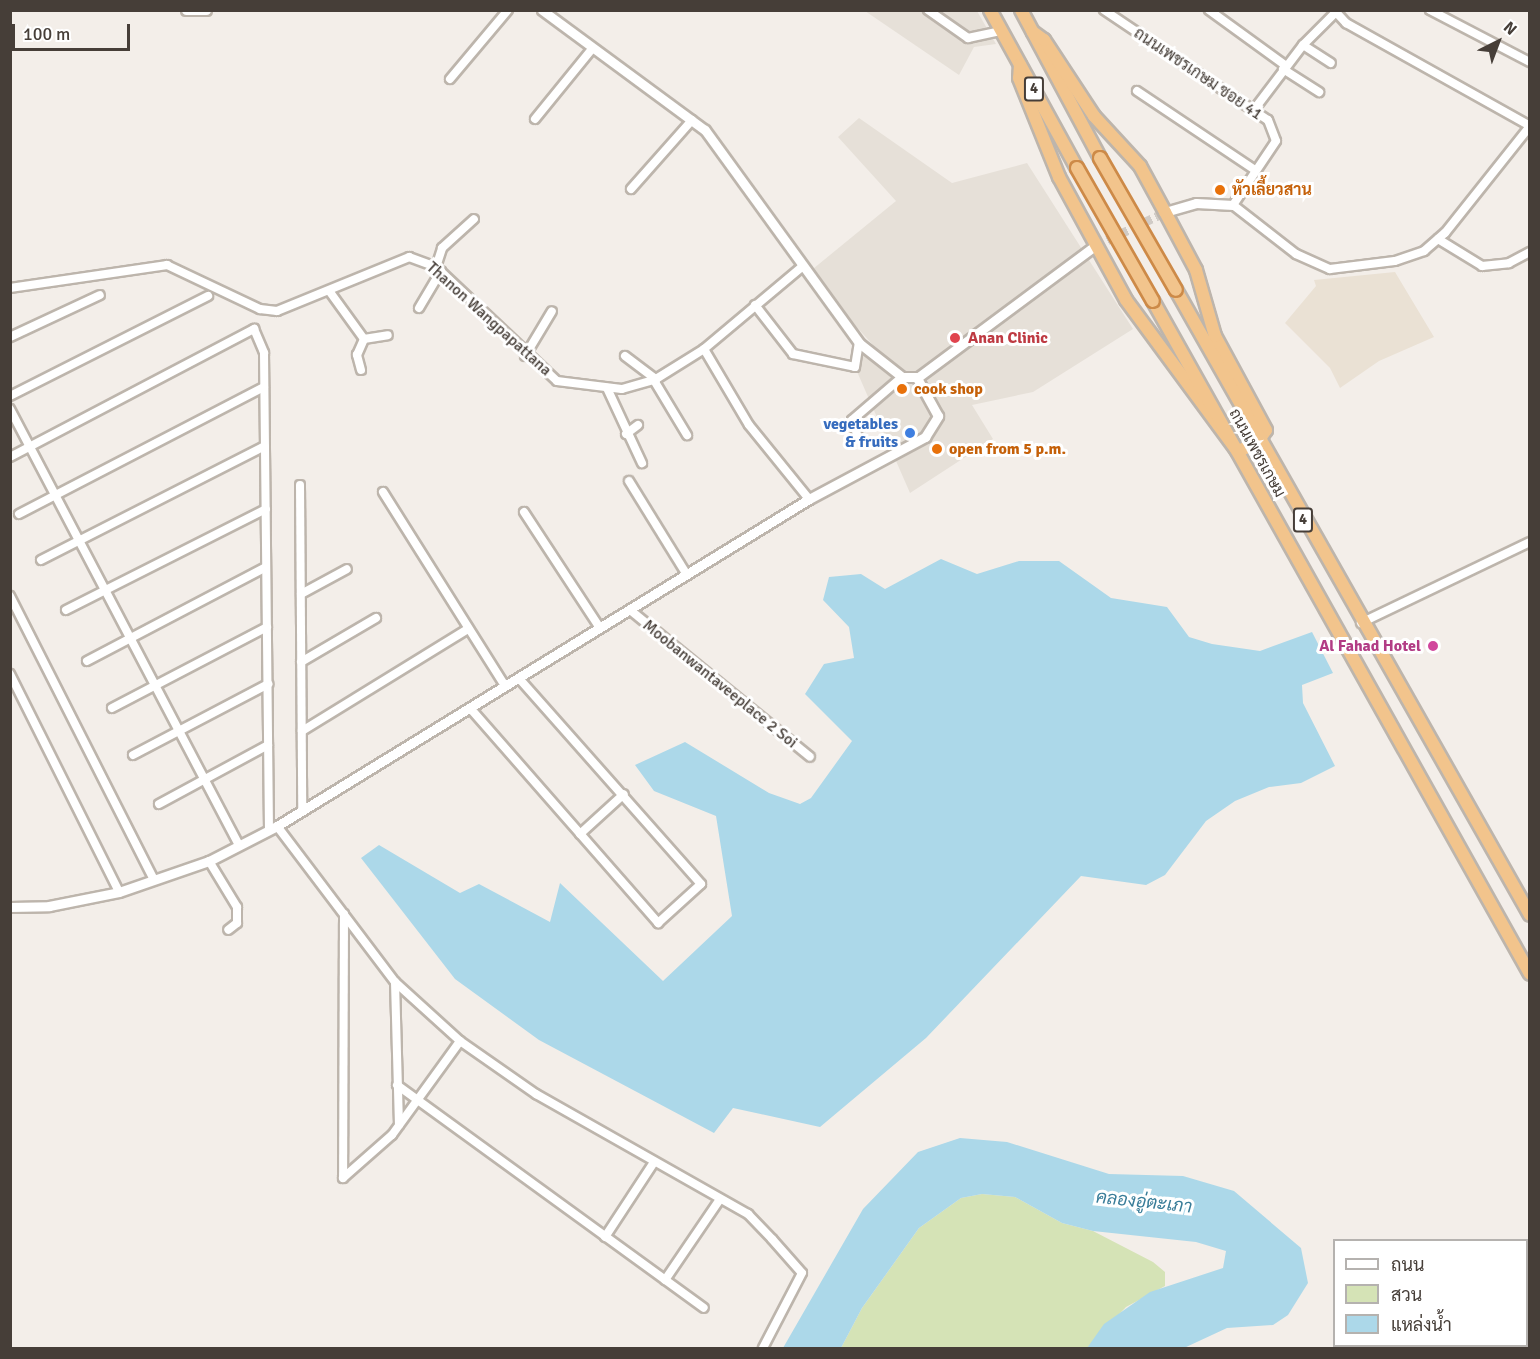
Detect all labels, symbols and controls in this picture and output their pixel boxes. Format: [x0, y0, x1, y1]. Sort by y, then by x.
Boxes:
scale bar [15, 12, 134, 50]
north arrow [1468, 12, 1528, 72]
text: N [1499, 17, 1521, 40]
text: 100 m [23, 23, 70, 45]
street label: ถนนเพชรเกษม ซอย 41 [1130, 24, 1266, 124]
road number: 4 [1024, 77, 1044, 101]
place label: หัวเลี้ยวสาน [1232, 180, 1312, 200]
marker: หัวเลี้ยวสาน [1213, 183, 1227, 197]
street label: Thanon Wangpapattana [423, 258, 555, 380]
place label: Anan Clinic [968, 328, 1048, 348]
marker: Anan Clinic [946, 329, 964, 347]
place label: cook shop [914, 379, 983, 399]
marker: cook shop [895, 382, 909, 396]
street label: ถนนเพชรเกษม [1225, 405, 1289, 501]
place label: vegetables & fruits [823, 414, 898, 452]
marker: vegetables & fruits [903, 426, 917, 440]
place label: open from 5 p.m. [949, 439, 1066, 459]
marker: open from 5 p.m. [930, 442, 944, 456]
road number: 4 [1292, 508, 1314, 532]
street label: Moobanwantaveeplace 2 Soi [639, 616, 801, 752]
place label: Al Fahad Hotel [1319, 636, 1421, 656]
marker: Al Fahad Hotel [1426, 639, 1440, 653]
water label: คลองอู่ตะเภา [1095, 1186, 1193, 1218]
legend [1333, 1239, 1528, 1347]
text: ถนน [1391, 1254, 1424, 1276]
text: สวน [1391, 1284, 1422, 1306]
text: แหล่งน้ำ [1391, 1314, 1452, 1336]

